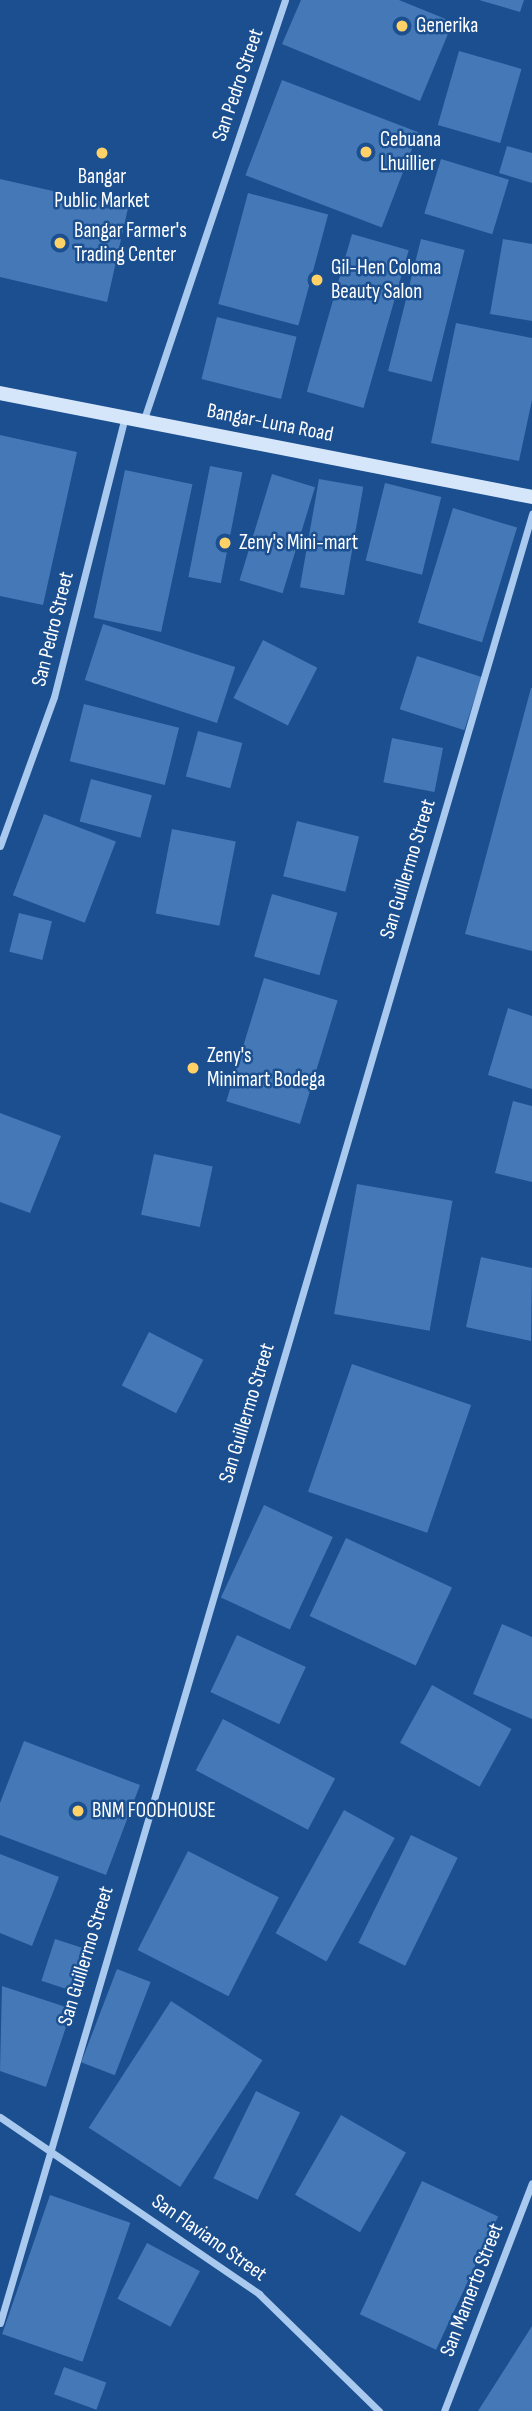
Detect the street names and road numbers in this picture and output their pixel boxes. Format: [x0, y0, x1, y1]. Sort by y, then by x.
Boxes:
street label: San Pedro Street [207, 25, 269, 145]
street label: Bangar-Luna Road [205, 398, 335, 448]
street label: San Pedro Street [27, 569, 79, 689]
street label: San Guillermo Street [375, 796, 441, 942]
street label: San Guillermo Street [214, 1340, 280, 1486]
street label: San Guillermo Street [53, 1883, 119, 2029]
street label: San Flaviano Street [147, 2189, 271, 2287]
street label: San Mamerto Street [435, 2220, 509, 2360]

